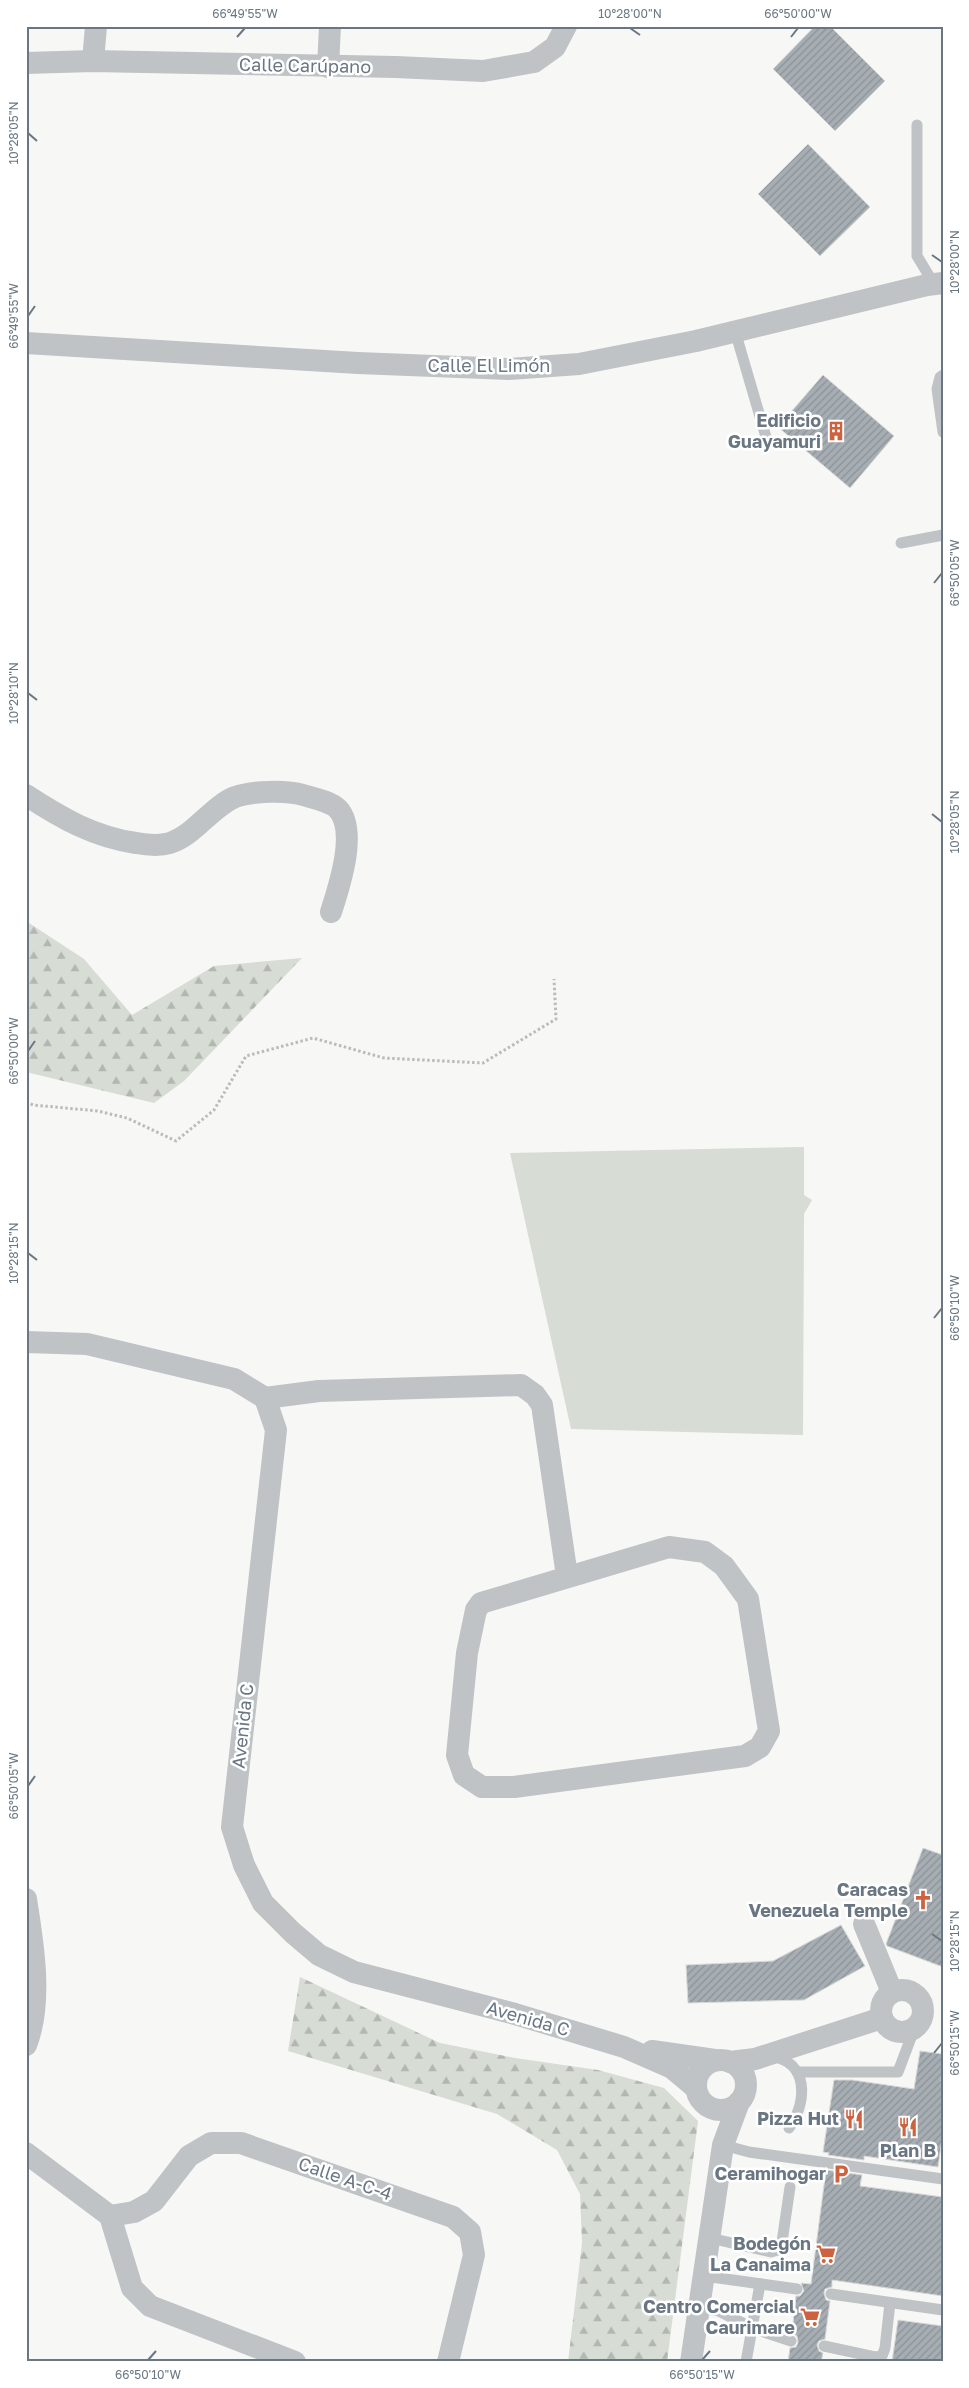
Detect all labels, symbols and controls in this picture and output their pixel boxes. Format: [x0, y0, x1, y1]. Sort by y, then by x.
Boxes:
text: 66°49'55"W [212, 6, 278, 21]
text: 10°28'00"N [598, 6, 662, 21]
text: 66°50'00"W [764, 6, 832, 21]
street label: Calle Carúpano [239, 53, 371, 77]
text: 10°28'05"N [6, 101, 21, 165]
text: 10°28'00"N [947, 230, 962, 294]
text: 66°49'55"W [6, 283, 21, 349]
street label: Calle El Limón [428, 354, 550, 376]
place label: Edificio Guayamuri [728, 409, 821, 452]
building icon: Edificio Guayamuri [825, 420, 847, 442]
text: 66°50'05"W [947, 539, 962, 607]
text: 10°28'10"N [6, 662, 21, 724]
text: 10°28'05"N [947, 790, 962, 854]
text: 66°50'00"W [6, 1017, 21, 1085]
text: 10°28'15"N [6, 1222, 21, 1284]
text: 66°50'10"W [947, 1275, 962, 1341]
street label: Avenida C [227, 1682, 257, 1769]
text: 66°50'05"W [6, 1752, 21, 1820]
place label: Caracas Venezuela Temple [749, 1878, 908, 1921]
church icon: Caracas Venezuela Temple [912, 1889, 934, 1911]
text: 10°28'15"N [947, 1910, 962, 1972]
street label: Avenida C [484, 1996, 572, 2040]
text: 66°50'15"W [947, 2010, 962, 2076]
place label: Pizza Hut [757, 2107, 839, 2129]
restaurant icon: Pizza Hut [843, 2108, 865, 2130]
restaurant icon: Plan B [897, 2116, 919, 2138]
place label: Plan B [880, 2139, 937, 2161]
street label: Calle A-C-4 [296, 2152, 395, 2204]
place label: Ceramihogar [715, 2162, 826, 2184]
parking icon: Ceramihogar [830, 2163, 852, 2185]
place label: Bodegón La Canaima [710, 2232, 811, 2275]
supermarket icon: Bodegón La Canaima [815, 2243, 837, 2265]
place label: Centro Comercial Caurimare [643, 2295, 795, 2338]
supermarket icon: Centro Comercial Caurimare [799, 2306, 821, 2328]
text: 66°50'10"W [115, 2367, 181, 2382]
text: 66°50'15"W [669, 2367, 735, 2382]

